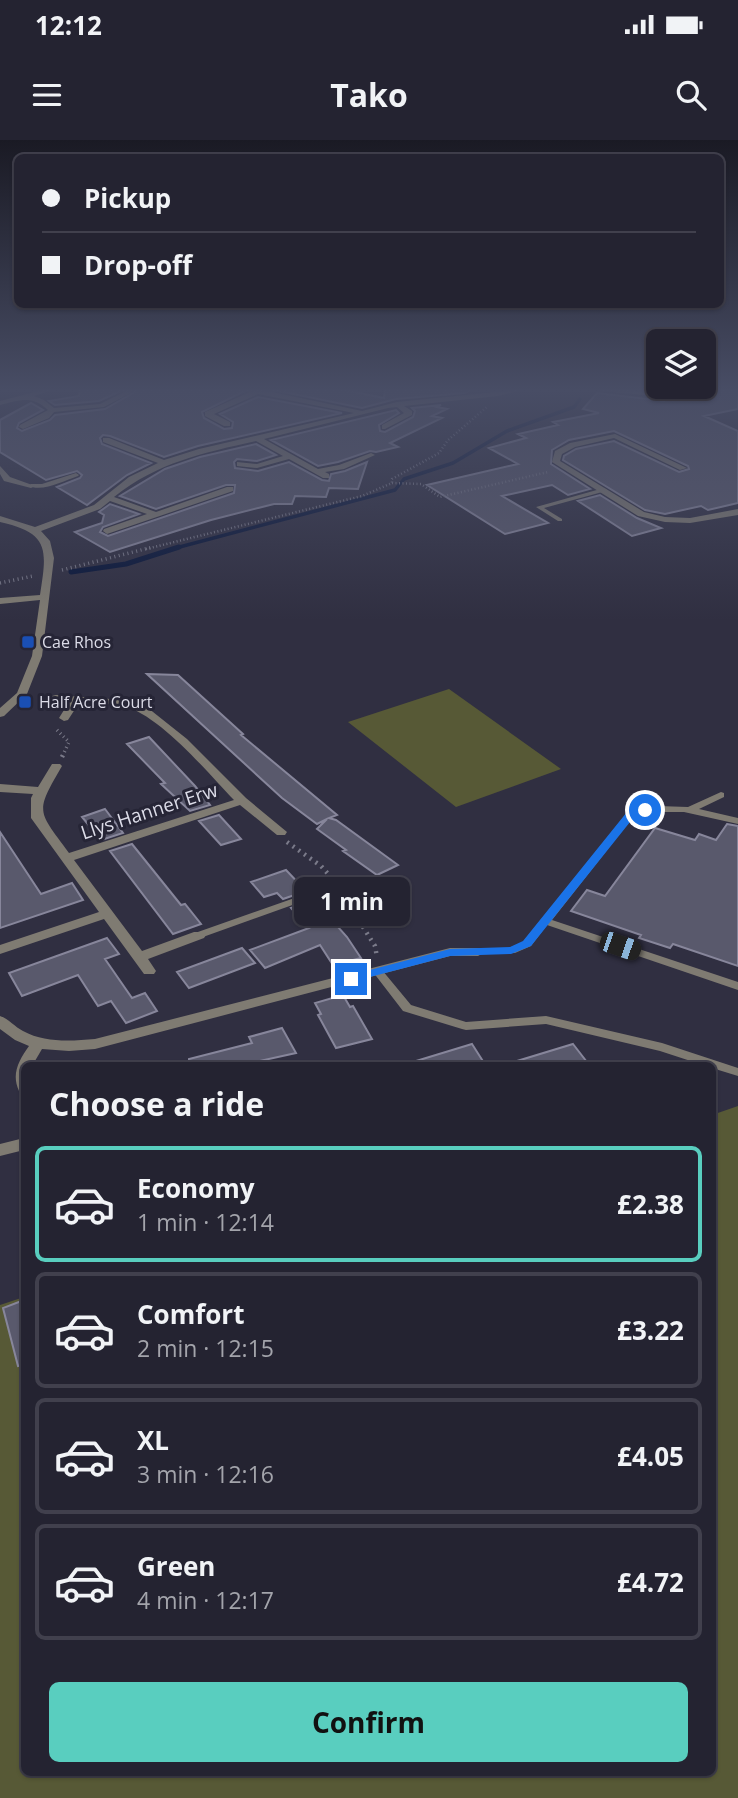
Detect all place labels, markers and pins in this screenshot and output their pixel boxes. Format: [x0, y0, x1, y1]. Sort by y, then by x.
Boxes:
place label: Cae Rhos [42, 631, 111, 653]
marker: Cae Rhos [20, 634, 36, 650]
place label: Half Acre Court [39, 691, 153, 713]
marker: Half Acre Court [17, 694, 33, 710]

